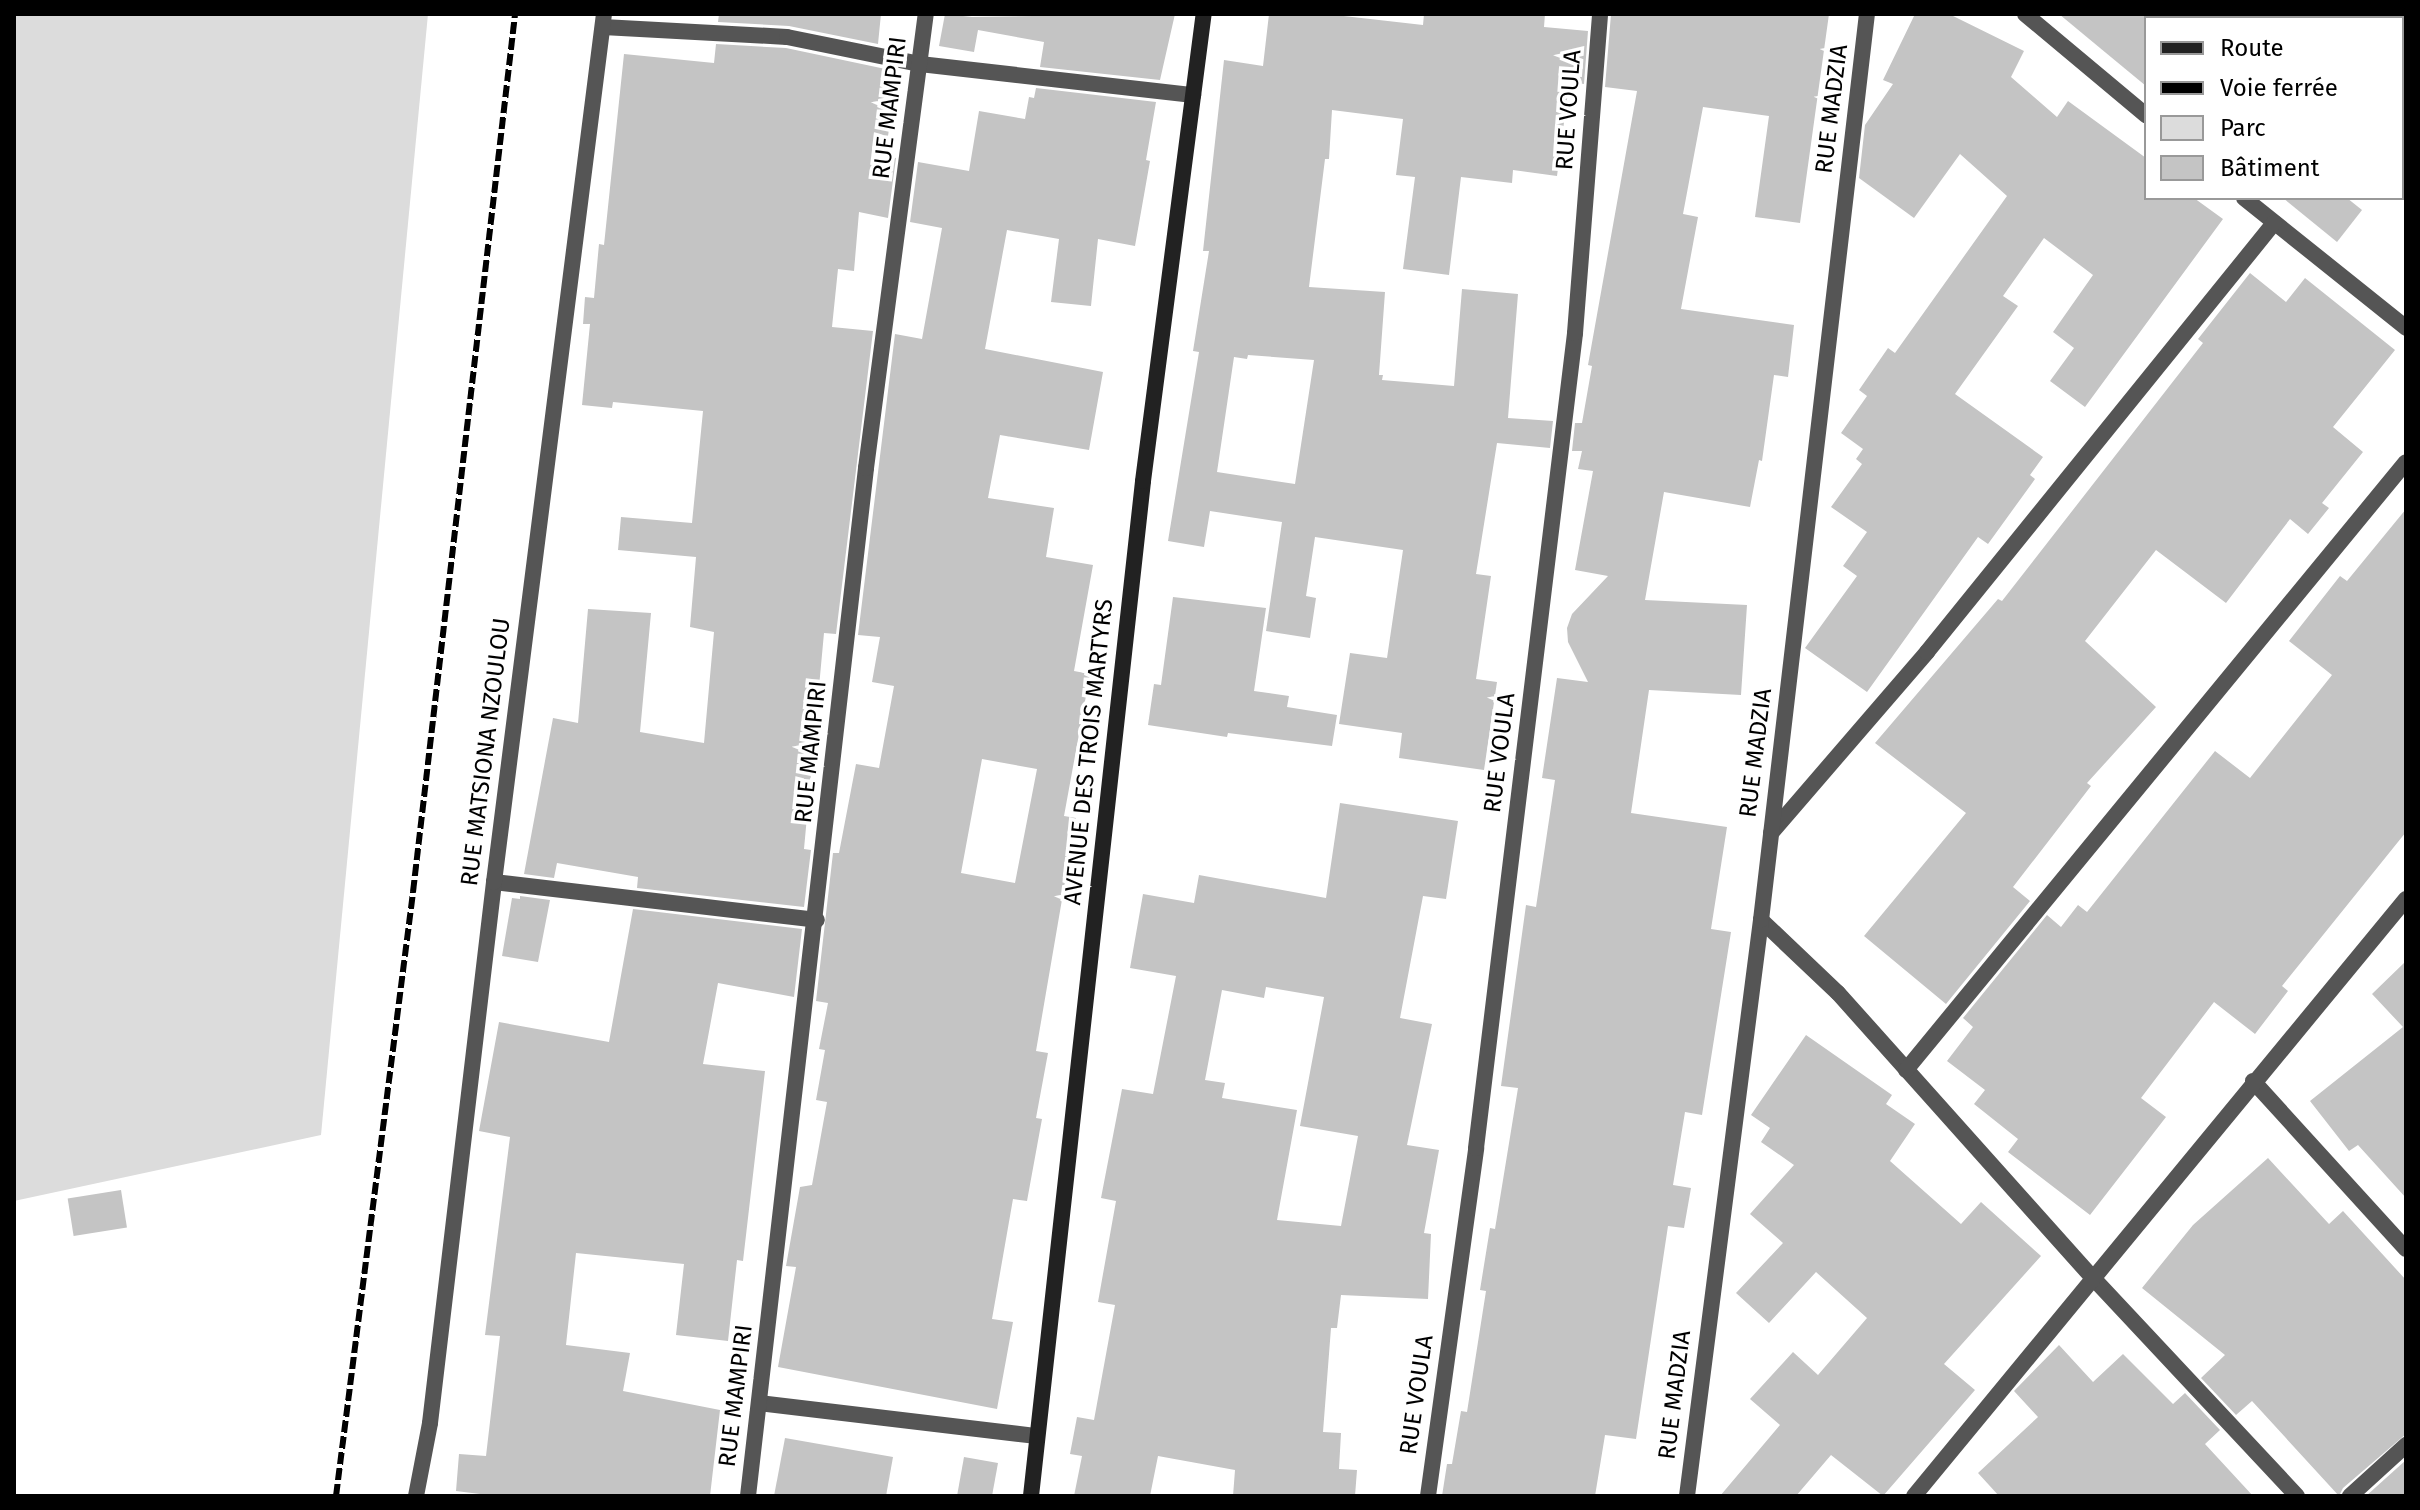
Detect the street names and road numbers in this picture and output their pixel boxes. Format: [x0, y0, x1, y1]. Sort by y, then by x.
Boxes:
street label: RUE MAMPIRI [867, 35, 913, 181]
street label: RUE MADZIA [1810, 43, 1854, 175]
street label: RUE VOULA [1550, 49, 1588, 171]
street label: AVENUE DES TROIS MARTYRS [1059, 597, 1119, 907]
street label: RUE MATSIONA NZOULOU [455, 616, 517, 888]
street label: RUE MAMPIRI [789, 679, 833, 825]
street label: RUE MADZIA [1734, 687, 1778, 819]
street label: RUE VOULA [1478, 691, 1522, 815]
street label: RUE MAMPIRI [713, 1323, 759, 1469]
street label: RUE MADZIA [1653, 1329, 1697, 1461]
street label: RUE VOULA [1394, 1333, 1440, 1457]

